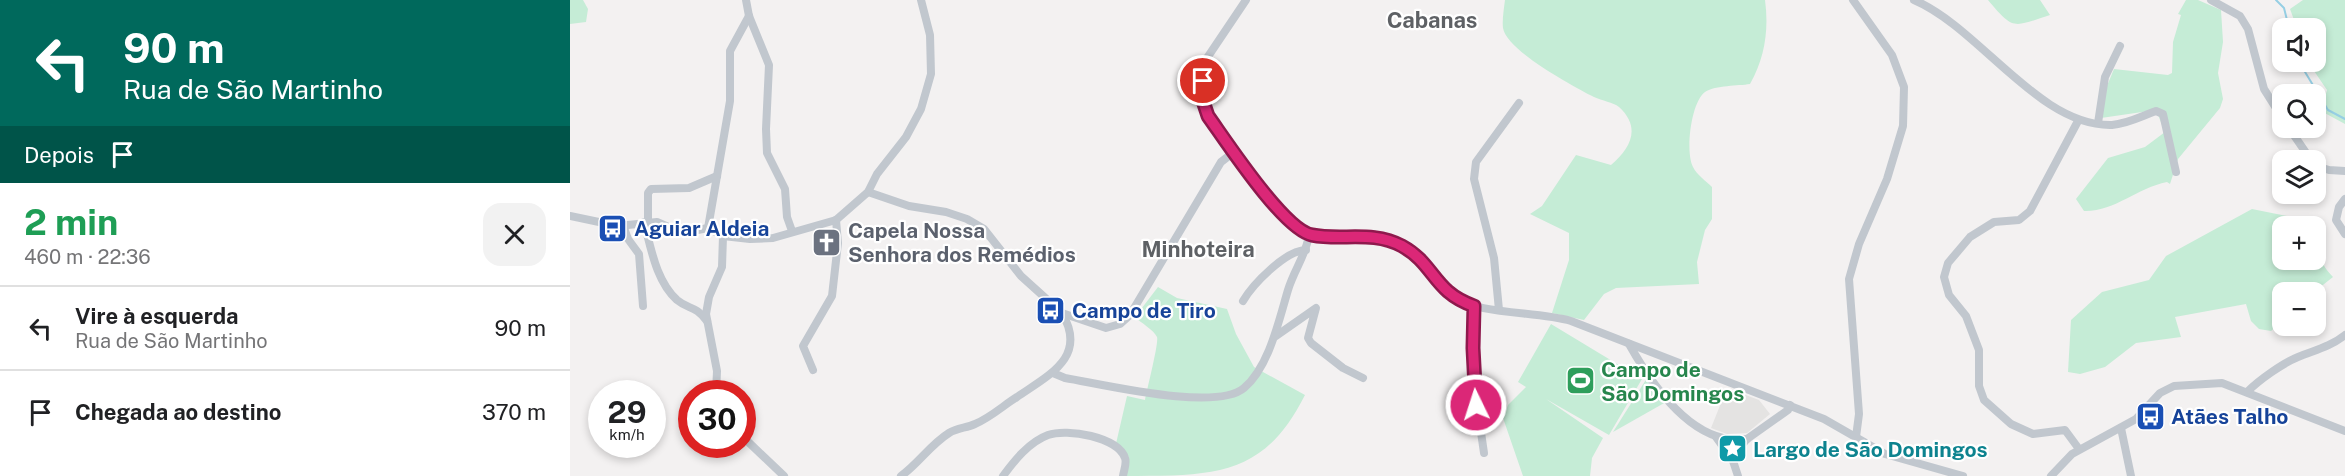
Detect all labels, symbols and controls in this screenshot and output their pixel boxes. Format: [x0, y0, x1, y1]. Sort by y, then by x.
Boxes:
district label: Cabanas [1387, 7, 1477, 33]
map controls [2272, 18, 2326, 336]
button: sound [2272, 18, 2326, 72]
text: 90 m [123, 23, 225, 72]
icon: left [24, 24, 102, 102]
pin [1177, 55, 1228, 106]
icon: arrive [1186, 64, 1219, 97]
text: Rua de São Martinho [123, 73, 383, 105]
button: search [2272, 84, 2326, 138]
icon: arrive [106, 138, 139, 171]
text: Depois [24, 142, 94, 168]
button: layers [2272, 150, 2326, 204]
text: 2 min [24, 201, 118, 243]
button: close [483, 203, 546, 266]
bus stop icon: Aguiar Aldeia [597, 212, 629, 244]
place label: Aguiar Aldeia [634, 216, 769, 241]
button: + [2272, 216, 2326, 270]
place label: Capela Nossa Senhora dos Remédios [848, 218, 1076, 267]
church icon: Capela Nossa Senhora dos Remédios [811, 226, 843, 258]
district label: Minhoteira [1141, 236, 1255, 262]
text: 460 m · 22:36 [24, 245, 151, 269]
button: − [2272, 282, 2326, 336]
bus stop icon: Campo de Tiro [1035, 294, 1067, 326]
place label: Campo de Tiro [1072, 298, 1216, 323]
text: Vire à esquerda [75, 303, 239, 329]
icon: left [24, 312, 57, 345]
text: 90 m [495, 315, 546, 341]
text: Rua de São Martinho [75, 329, 268, 353]
place label: Campo de São Domingos [1601, 357, 1744, 406]
sports icon: Campo de São Domingos [1564, 365, 1596, 397]
position arrow [1444, 373, 1508, 437]
speed limit sign: 30 [678, 380, 756, 458]
text: 29 [608, 394, 646, 430]
icon: arrive [24, 396, 57, 429]
text: Chegada ao destino [75, 399, 281, 425]
text: 370 m [482, 399, 546, 425]
bus stop icon: Atães Talho [2134, 400, 2166, 432]
place label: Atães Talho [2171, 404, 2288, 429]
text: km/h [609, 426, 645, 443]
place icon: Largo de São Domingos [1716, 433, 1748, 465]
place label: Largo de São Domingos [1753, 437, 1988, 462]

